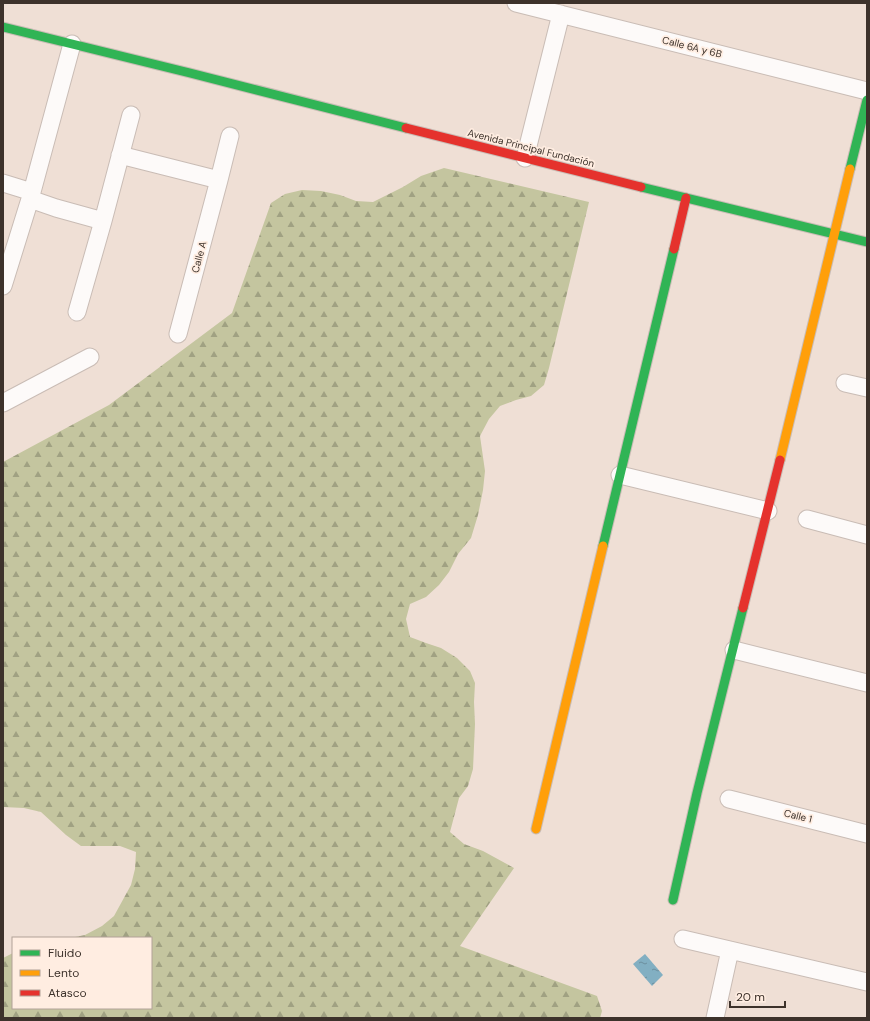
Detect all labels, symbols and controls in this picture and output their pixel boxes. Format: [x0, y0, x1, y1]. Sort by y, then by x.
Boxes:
street label: Calle 6A y 6B [661, 33, 723, 61]
street label: Avenida Principal Fundación [466, 126, 596, 170]
street label: Calle A [189, 239, 210, 274]
street label: Calle 1 [783, 806, 813, 826]
legend [12, 937, 152, 1009]
text: Fluido [48, 945, 82, 961]
text: Lento [48, 965, 79, 981]
scale bar [730, 983, 785, 1009]
text: Atasco [48, 985, 87, 1001]
text: 20 m [736, 989, 765, 1005]

